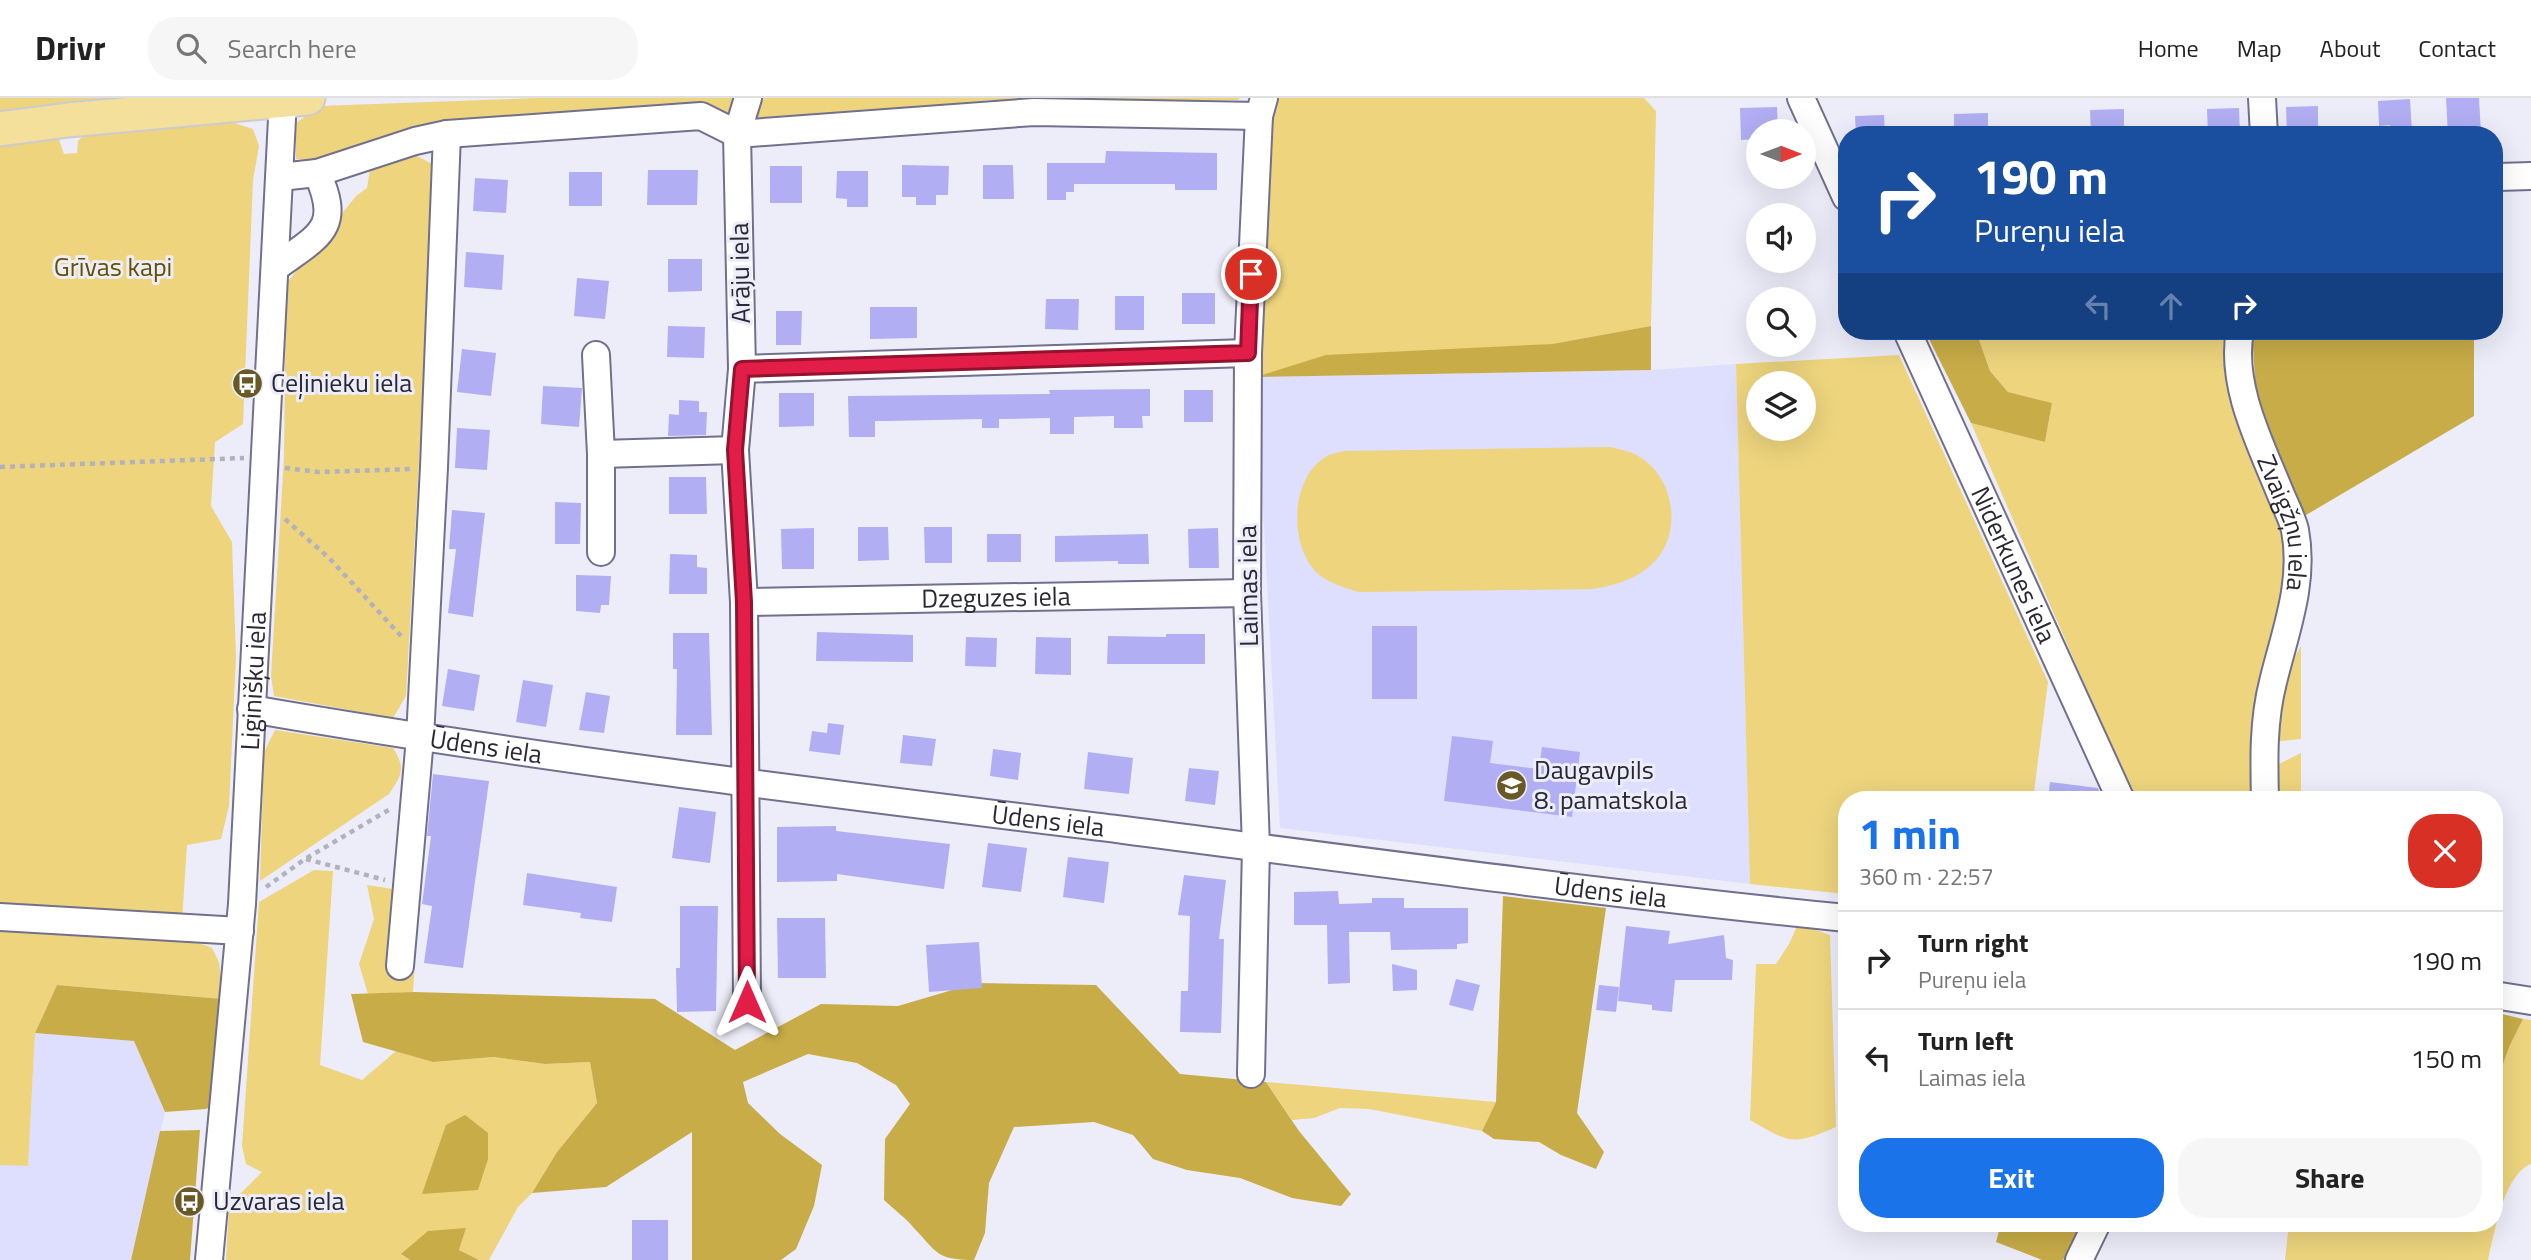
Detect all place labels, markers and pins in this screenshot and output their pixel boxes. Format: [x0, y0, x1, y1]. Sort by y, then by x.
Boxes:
pin [1221, 244, 1281, 304]
place label: Ceļinieku iela [271, 363, 412, 402]
bus stop icon: Ceļinieku iela [231, 366, 265, 400]
place label: Daugavpils 8. pamatskola [1534, 750, 1687, 819]
school or university icon: Daugavpils 8. pamatskola [1494, 768, 1528, 802]
place label: Uzvaras iela [213, 1181, 345, 1220]
bus stop icon: Uzvaras iela [173, 1184, 207, 1218]

